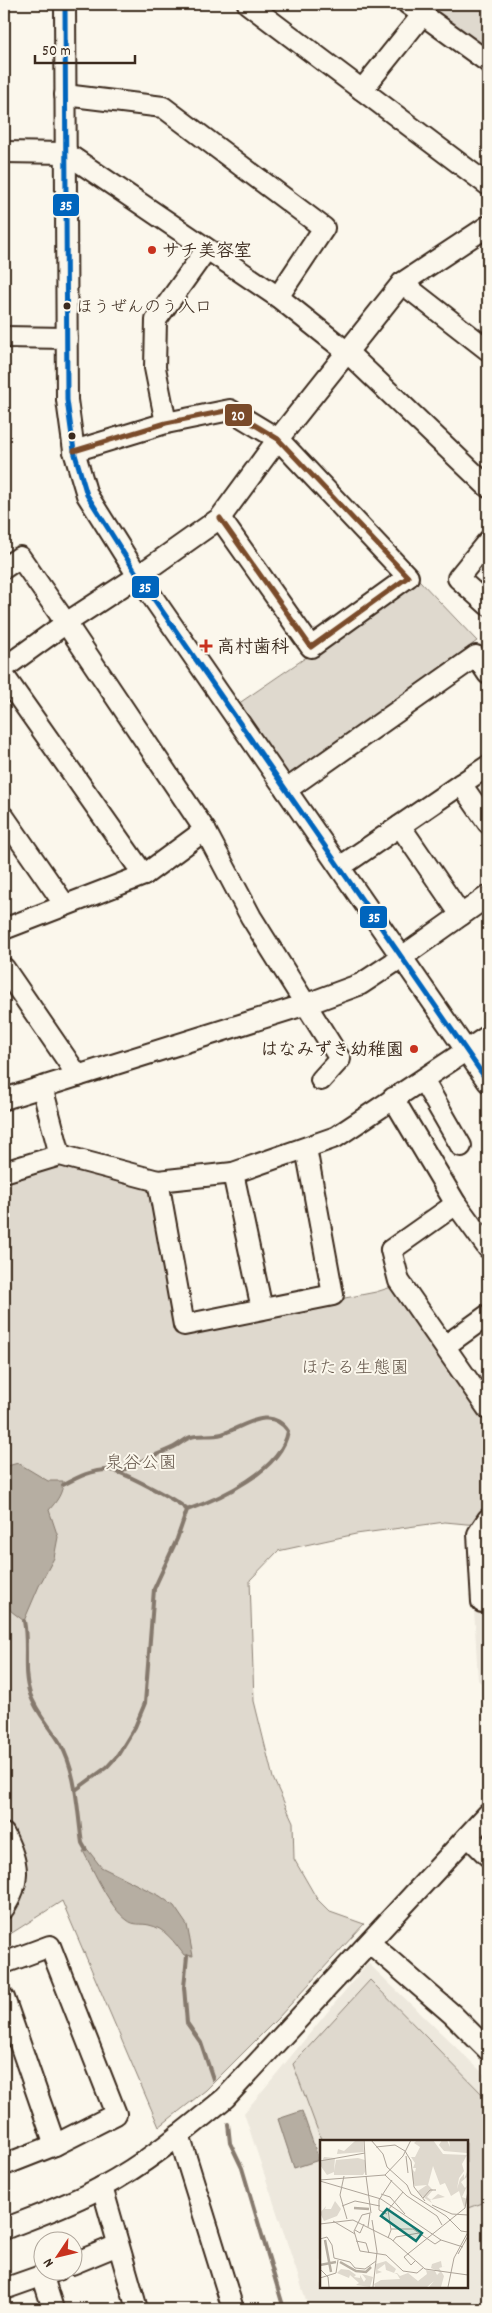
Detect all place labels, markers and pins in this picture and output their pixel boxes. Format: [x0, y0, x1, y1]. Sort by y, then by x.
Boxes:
place label: サチ美容室 [162, 240, 252, 265]
marker: サチ美容室 [146, 244, 158, 256]
place label: ほうぜんのう入口 [76, 297, 212, 321]
marker: ほうぜんのう入口 [62, 301, 72, 311]
unlabelled marker [67, 431, 77, 441]
place label: 高村歯科 [217, 636, 289, 661]
marker: 高村歯科 [199, 639, 213, 653]
place label: はなみずき幼稚園 [260, 1039, 404, 1064]
marker: はなみずき幼稚園 [408, 1043, 420, 1055]

